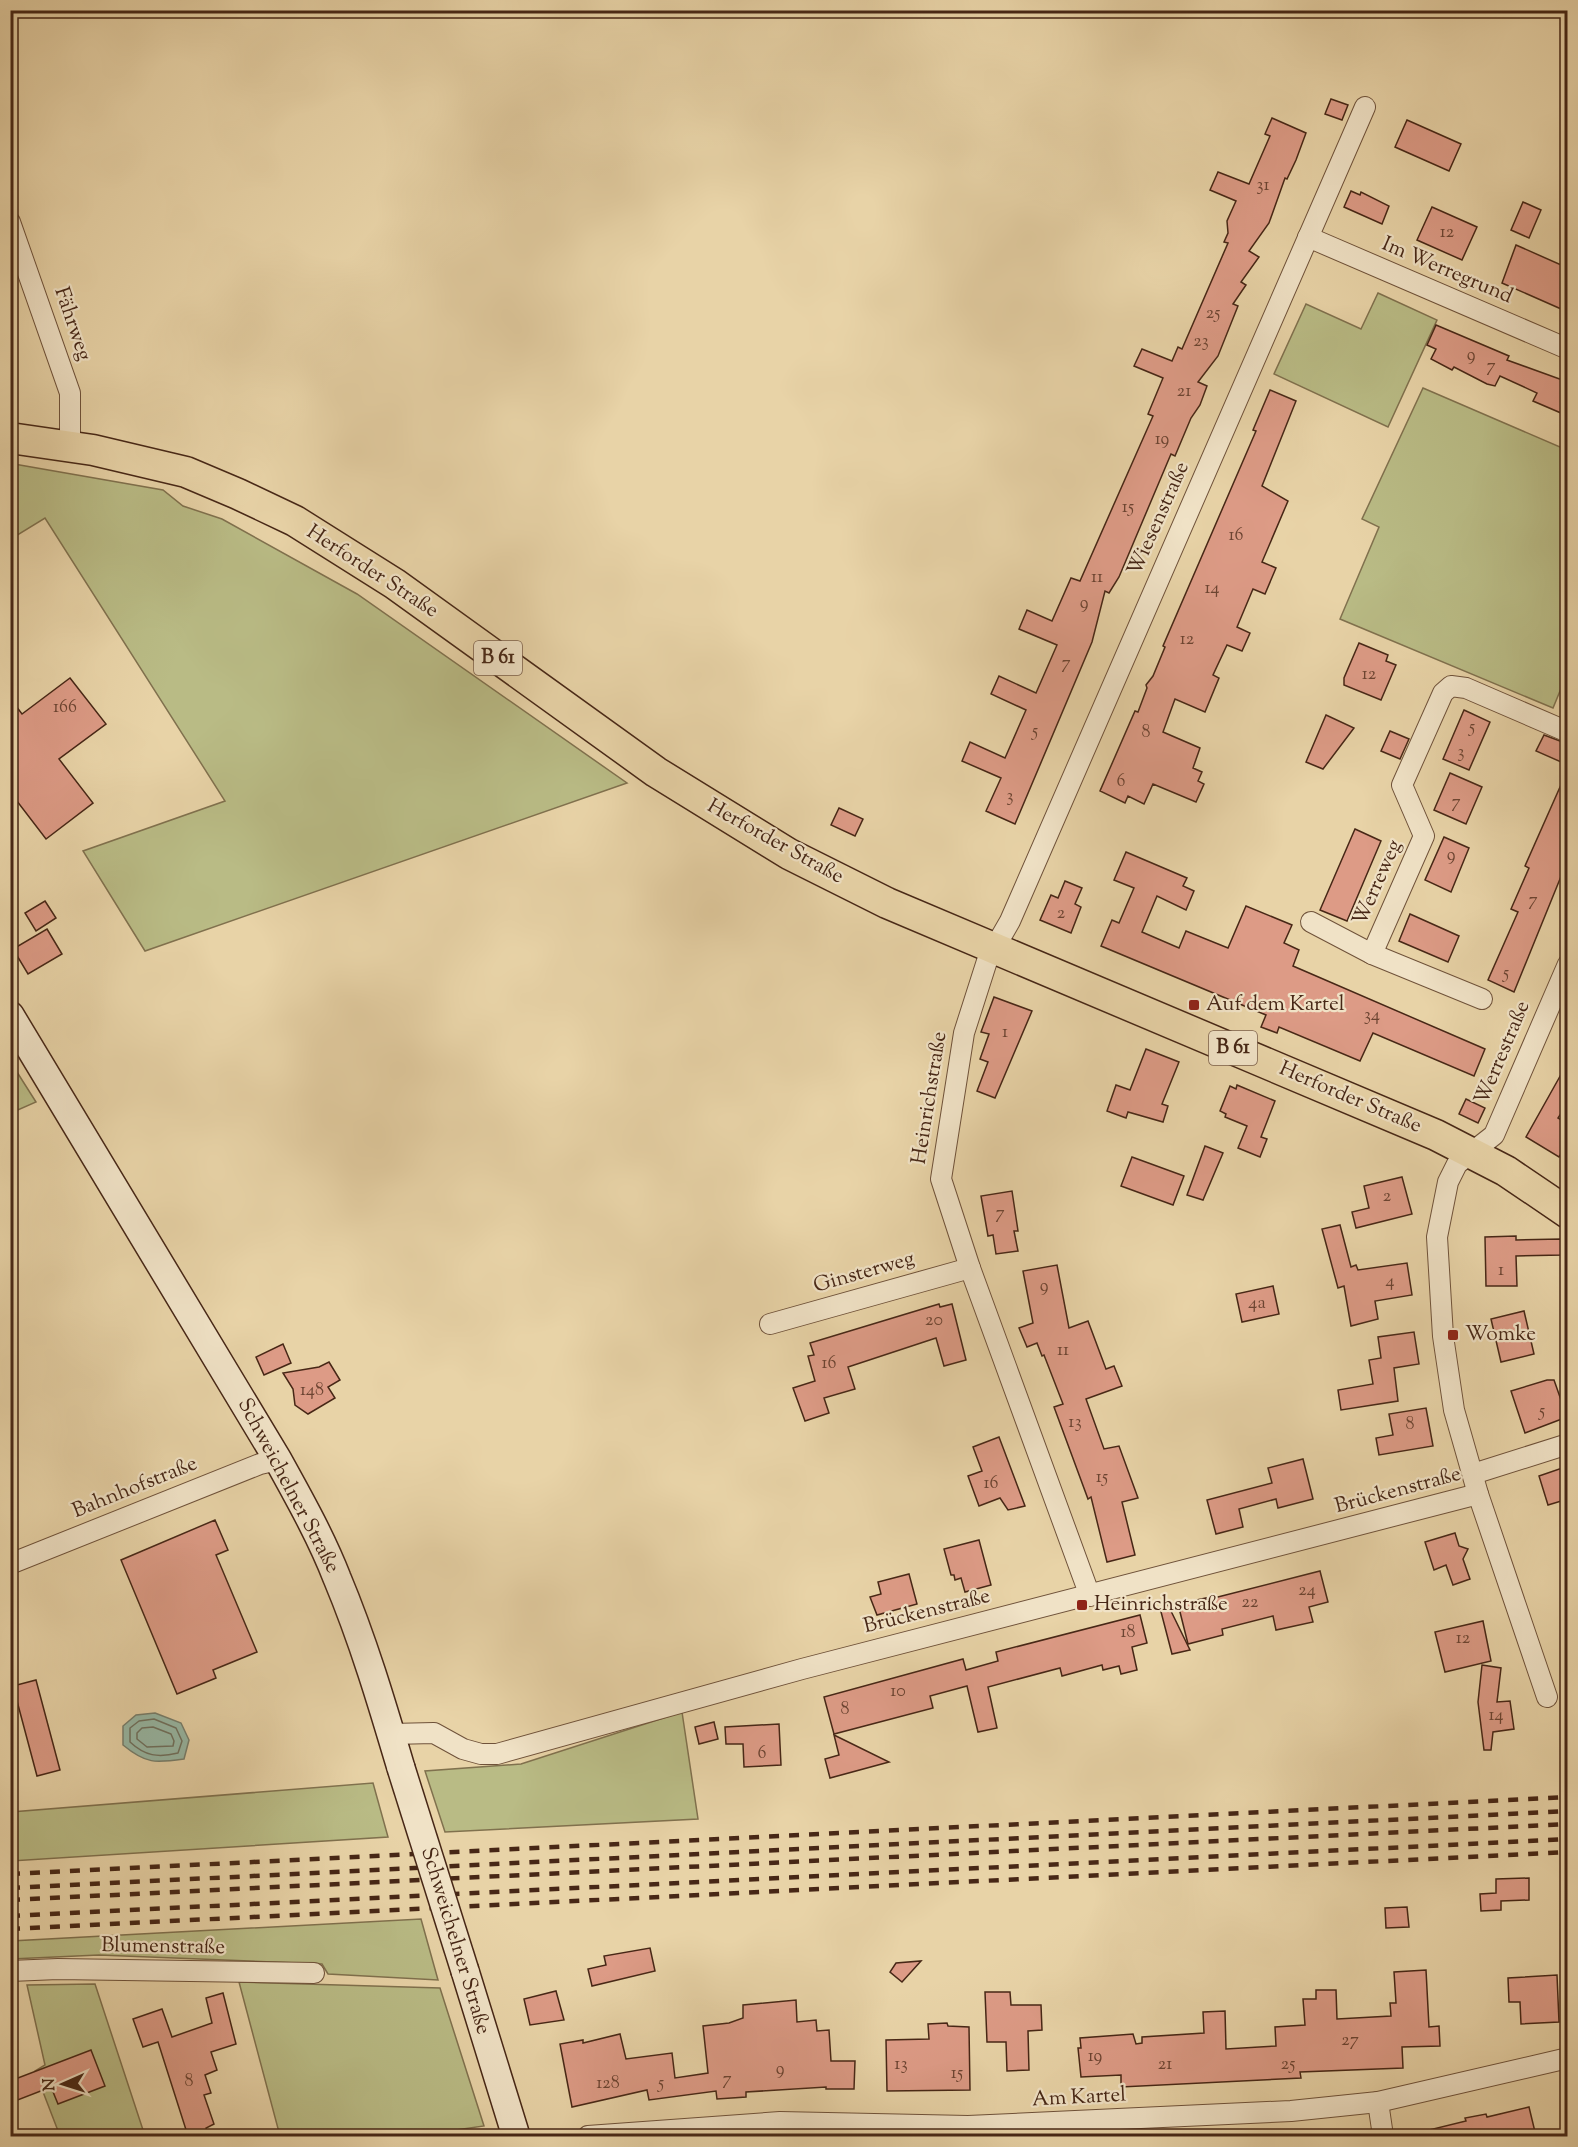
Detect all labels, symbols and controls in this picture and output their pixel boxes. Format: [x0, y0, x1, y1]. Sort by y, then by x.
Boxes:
house number: 31 [1256, 173, 1270, 199]
house number: 12 [1440, 220, 1455, 246]
street label: Im Werregrund [1377, 230, 1517, 312]
street label: Fährweg [45, 283, 99, 365]
house number: 25 [1206, 301, 1220, 327]
house number: 23 [1193, 329, 1209, 355]
house number: 9 [1467, 343, 1476, 369]
house number: 7 [1486, 354, 1496, 380]
house number: 21 [1177, 379, 1191, 405]
house number: 19 [1155, 427, 1170, 453]
street label: Wiesenstraße [1120, 457, 1198, 581]
house number: 15 [1122, 495, 1134, 521]
street label: Herforder Straße [300, 518, 444, 626]
house number: 16 [1228, 523, 1244, 549]
house number: 11 [1091, 565, 1103, 591]
house number: 14 [1204, 576, 1220, 602]
house number: 9 [1080, 591, 1089, 617]
house number: 12 [1180, 627, 1195, 653]
road number: B 61 [474, 641, 522, 675]
house number: 7 [1061, 651, 1071, 677]
house number: 12 [1362, 662, 1377, 688]
house number: 166 [53, 695, 77, 721]
house number: 5 [1468, 715, 1475, 741]
house number: 5 [1031, 719, 1038, 745]
house number: 8 [1142, 720, 1151, 746]
house number: 3 [1457, 740, 1465, 766]
house number: 6 [1117, 769, 1126, 795]
house number: 3 [1006, 784, 1014, 810]
house number: 7 [1451, 790, 1461, 816]
street label: Herforder Straße [701, 792, 849, 892]
street label: Werreweg [1346, 835, 1410, 931]
house number: 9 [1447, 843, 1456, 869]
house number: 7 [1528, 888, 1538, 914]
house number: 2 [1057, 901, 1066, 927]
house number: 5 [1502, 961, 1509, 987]
place label: Auf dem Kartel [1206, 990, 1345, 1020]
street label: Werrestraße [1468, 996, 1538, 1110]
marker: Auf dem Kartel [1187, 998, 1201, 1012]
house number: 34 [1364, 1003, 1380, 1029]
house number: 1 [1002, 1020, 1008, 1046]
street label: Heinrichstraße [905, 1030, 955, 1166]
road number: B 61 [1209, 1031, 1257, 1065]
street label: Herforder Straße [1274, 1054, 1426, 1142]
house number: 2 [1383, 1184, 1392, 1210]
house number: 7 [995, 1201, 1005, 1227]
street label: Ginsterweg [810, 1244, 918, 1302]
house number: 1 [1498, 1258, 1504, 1284]
house number: 4 [1385, 1269, 1395, 1295]
house number: 9 [1040, 1274, 1049, 1300]
house number: 4a [1248, 1291, 1266, 1317]
house number: 20 [925, 1308, 943, 1334]
place label: Womke [1465, 1320, 1536, 1350]
marker: Womke [1446, 1328, 1460, 1342]
house number: 11 [1057, 1338, 1069, 1364]
house number: 16 [821, 1351, 837, 1377]
house number: 148 [300, 1378, 324, 1404]
street label: Schweichelner Straße [229, 1393, 347, 1579]
house number: 5 [1538, 1399, 1545, 1425]
house number: 13 [1068, 1410, 1082, 1436]
house number: 8 [1406, 1412, 1415, 1438]
street label: Bahnhofstraße [68, 1449, 202, 1527]
street label: Brückenstraße [1331, 1460, 1465, 1522]
house number: 15 [1096, 1465, 1108, 1491]
house number: 16 [983, 1471, 999, 1497]
house number: 24 [1298, 1578, 1316, 1604]
street label: Brückenstraße [860, 1582, 994, 1642]
place label: Heinrichstraße [1094, 1590, 1228, 1620]
house number: 22 [1242, 1590, 1259, 1616]
marker: Heinrichstraße [1075, 1598, 1089, 1612]
house number: 18 [1120, 1620, 1136, 1646]
house number: 12 [1456, 1626, 1471, 1652]
house number: 10 [890, 1679, 906, 1705]
house number: 8 [841, 1697, 850, 1723]
house number: 14 [1488, 1703, 1504, 1729]
house number: 6 [758, 1741, 767, 1767]
street label: Schweichelner Straße [412, 1844, 498, 2038]
street label: Blumenstraße [101, 1931, 225, 1963]
house number: 27 [1341, 2028, 1359, 2054]
house number: 19 [1088, 2044, 1103, 2070]
house number: 13 [894, 2052, 908, 2078]
house number: 21 [1158, 2052, 1172, 2078]
house number: 25 [1281, 2052, 1295, 2078]
north arrow [33, 2054, 93, 2114]
house number: 9 [776, 2057, 785, 2083]
house number: 15 [951, 2061, 963, 2087]
house number: 7 [722, 2067, 732, 2093]
house number: 8 [185, 2069, 194, 2095]
house number: 128 [596, 2071, 620, 2097]
house number: 5 [657, 2071, 664, 2097]
text: N [39, 2077, 62, 2092]
street label: Am Kartel [1031, 2081, 1127, 2115]

